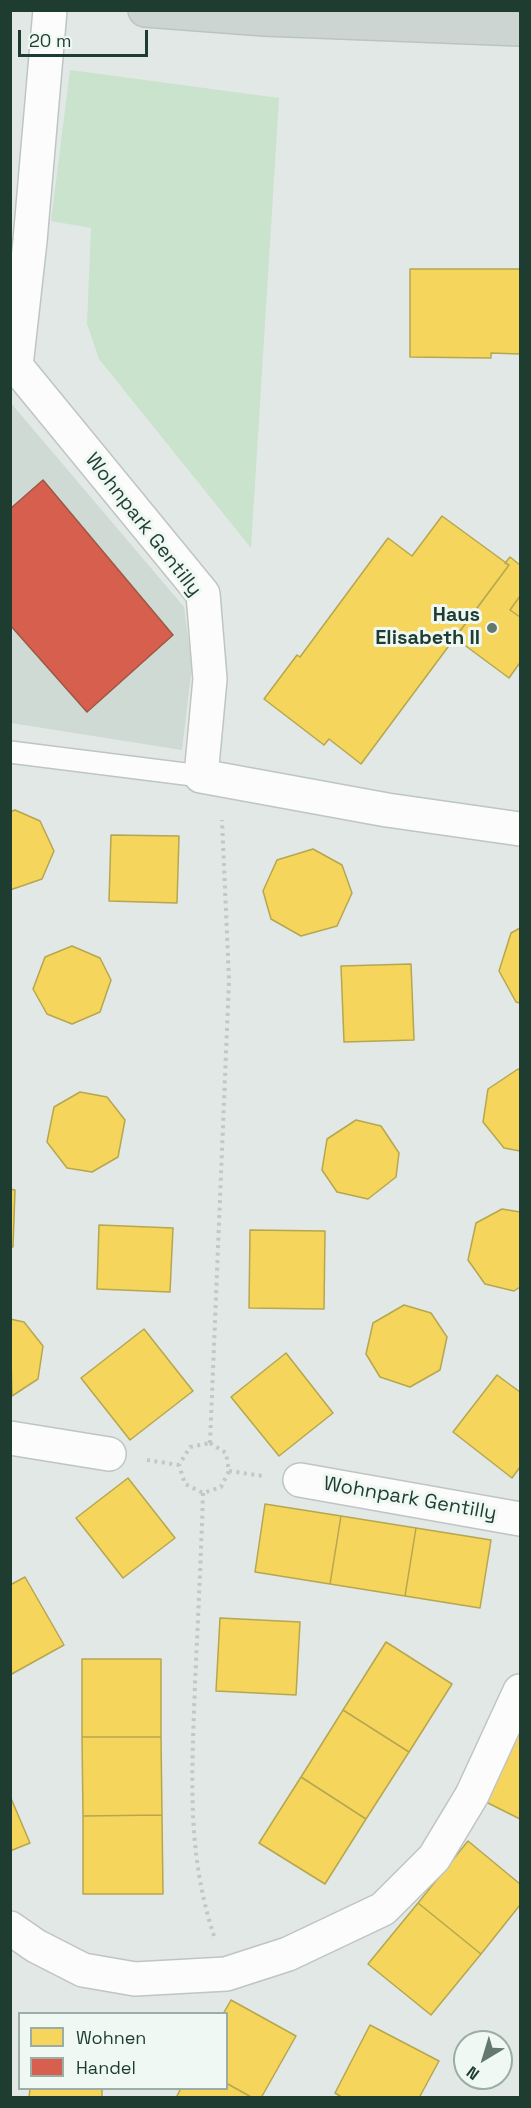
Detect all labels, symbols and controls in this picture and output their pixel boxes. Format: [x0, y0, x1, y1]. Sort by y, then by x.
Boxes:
scale bar [21, 18, 152, 56]
text: 20 m [29, 29, 72, 52]
street label: Wohnpark Gentilly [80, 449, 206, 601]
place label: Haus Elisabeth II [375, 604, 480, 651]
marker: Haus Elisabeth II [485, 621, 499, 635]
street label: Wohnpark Gentilly [322, 1472, 498, 1526]
legend [18, 2012, 228, 2090]
text: Wohnen [76, 2026, 146, 2049]
north arrow [453, 2030, 513, 2090]
text: Handel [76, 2056, 136, 2079]
text: N [462, 2061, 484, 2085]

